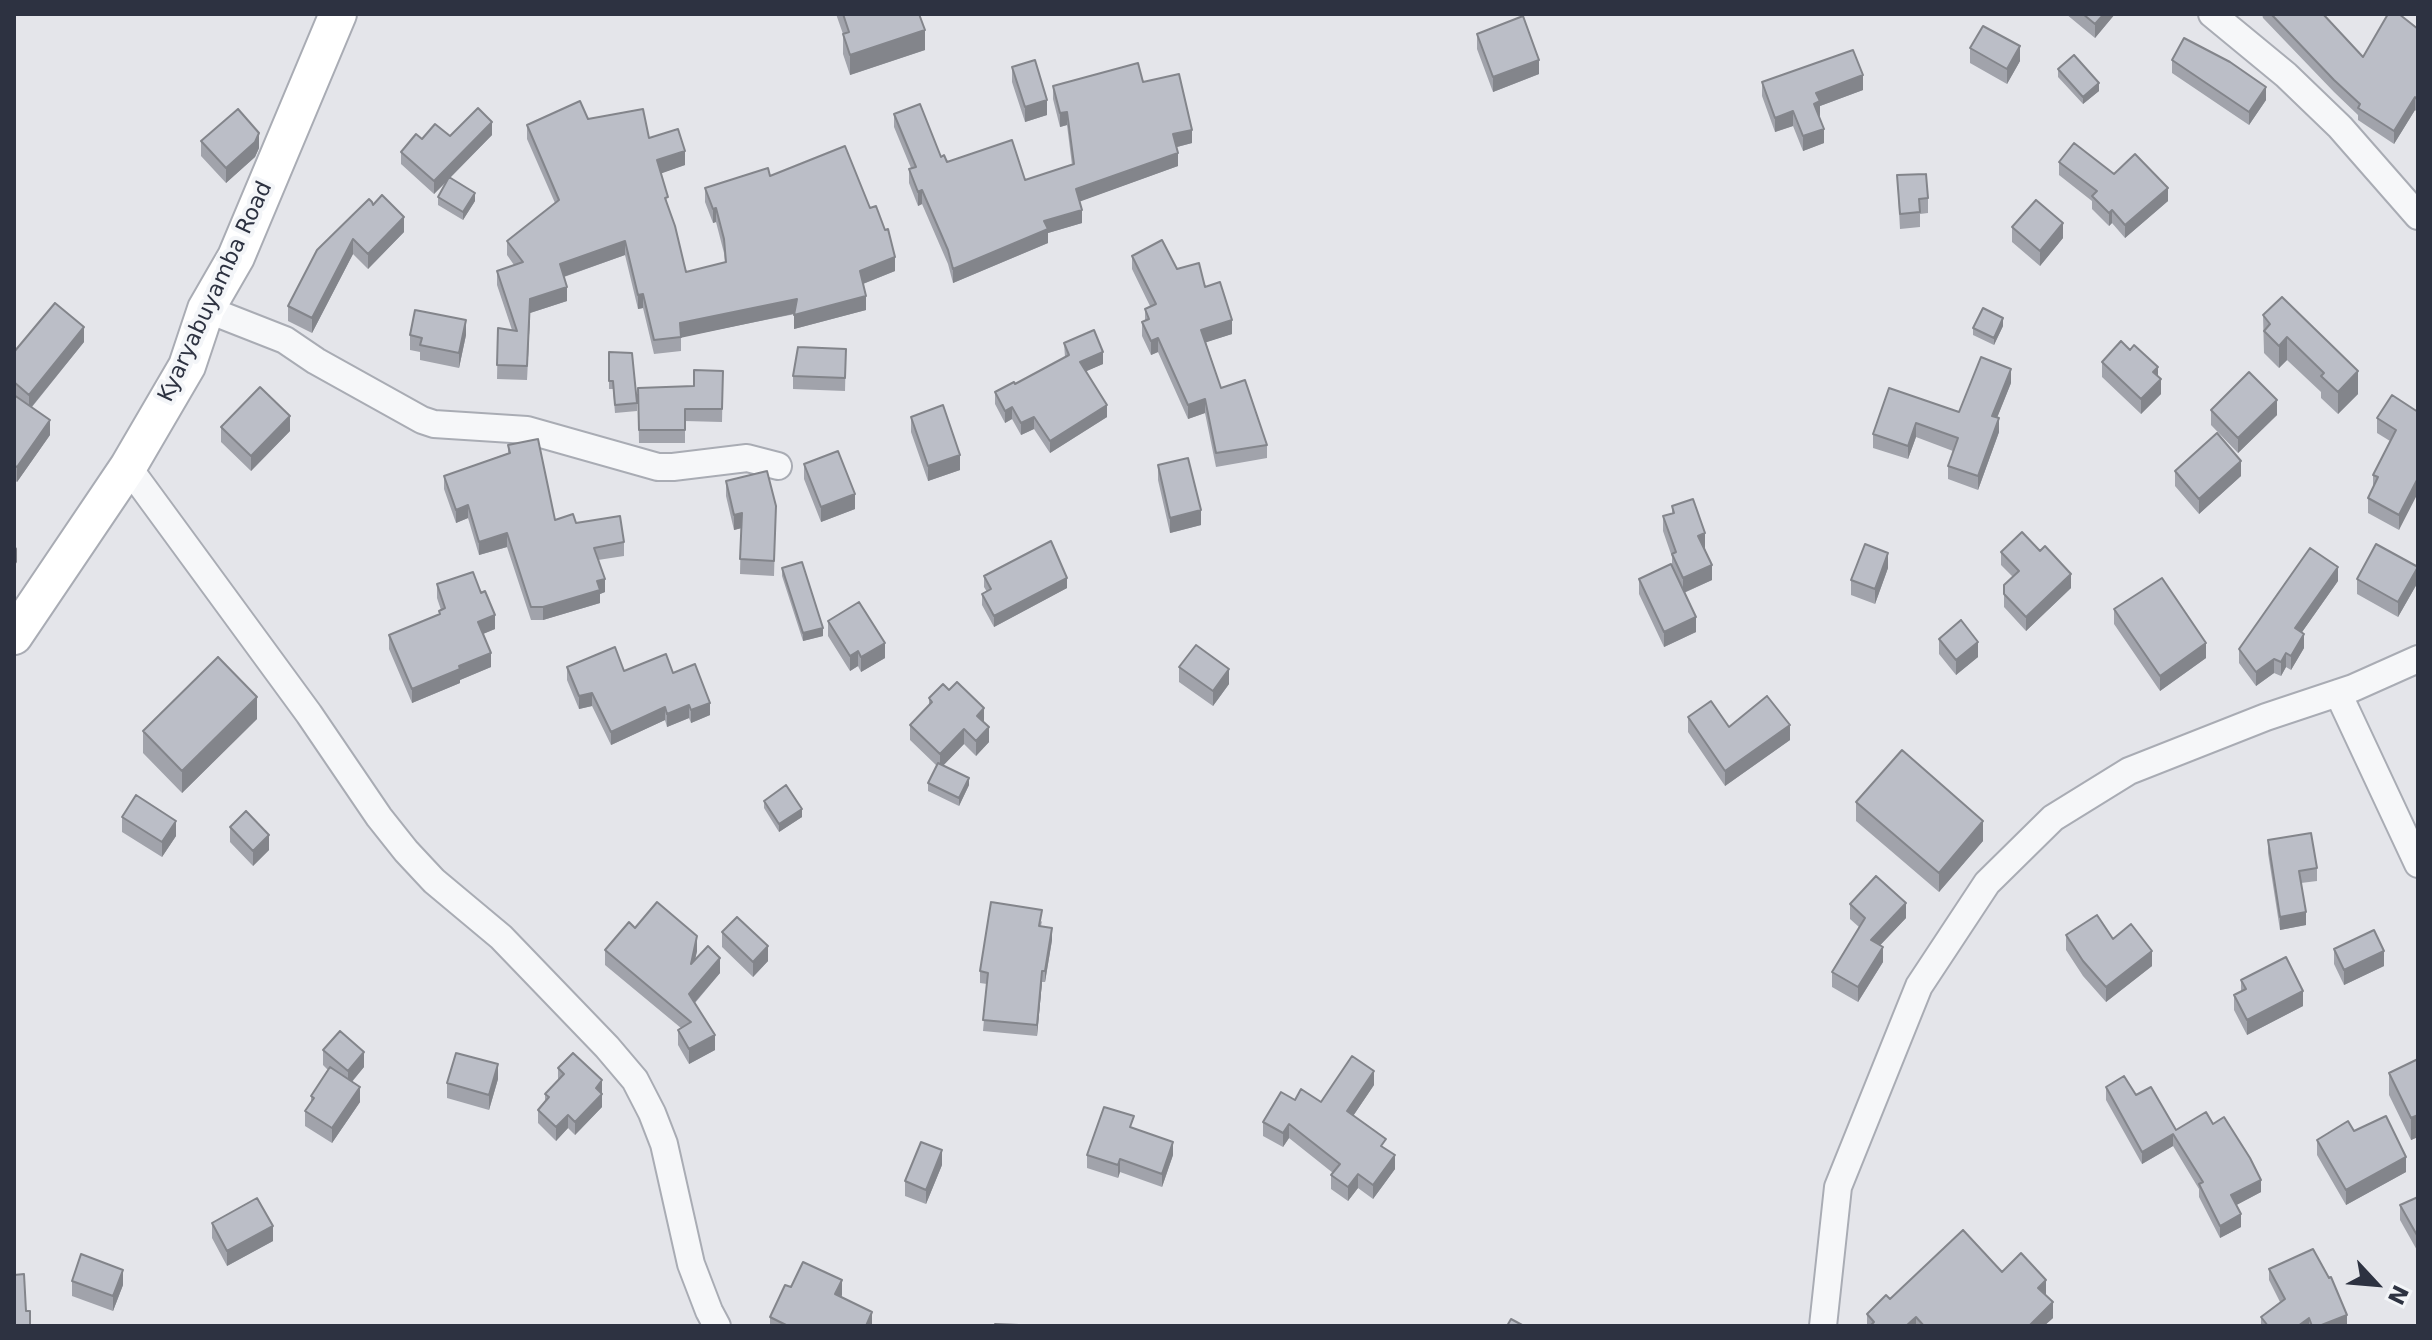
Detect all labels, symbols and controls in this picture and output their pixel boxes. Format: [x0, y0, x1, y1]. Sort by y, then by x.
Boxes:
street label: Kyaryabuyamba Road [153, 178, 279, 406]
north arrow [2336, 1244, 2416, 1324]
text: N [2383, 1281, 2413, 1308]

